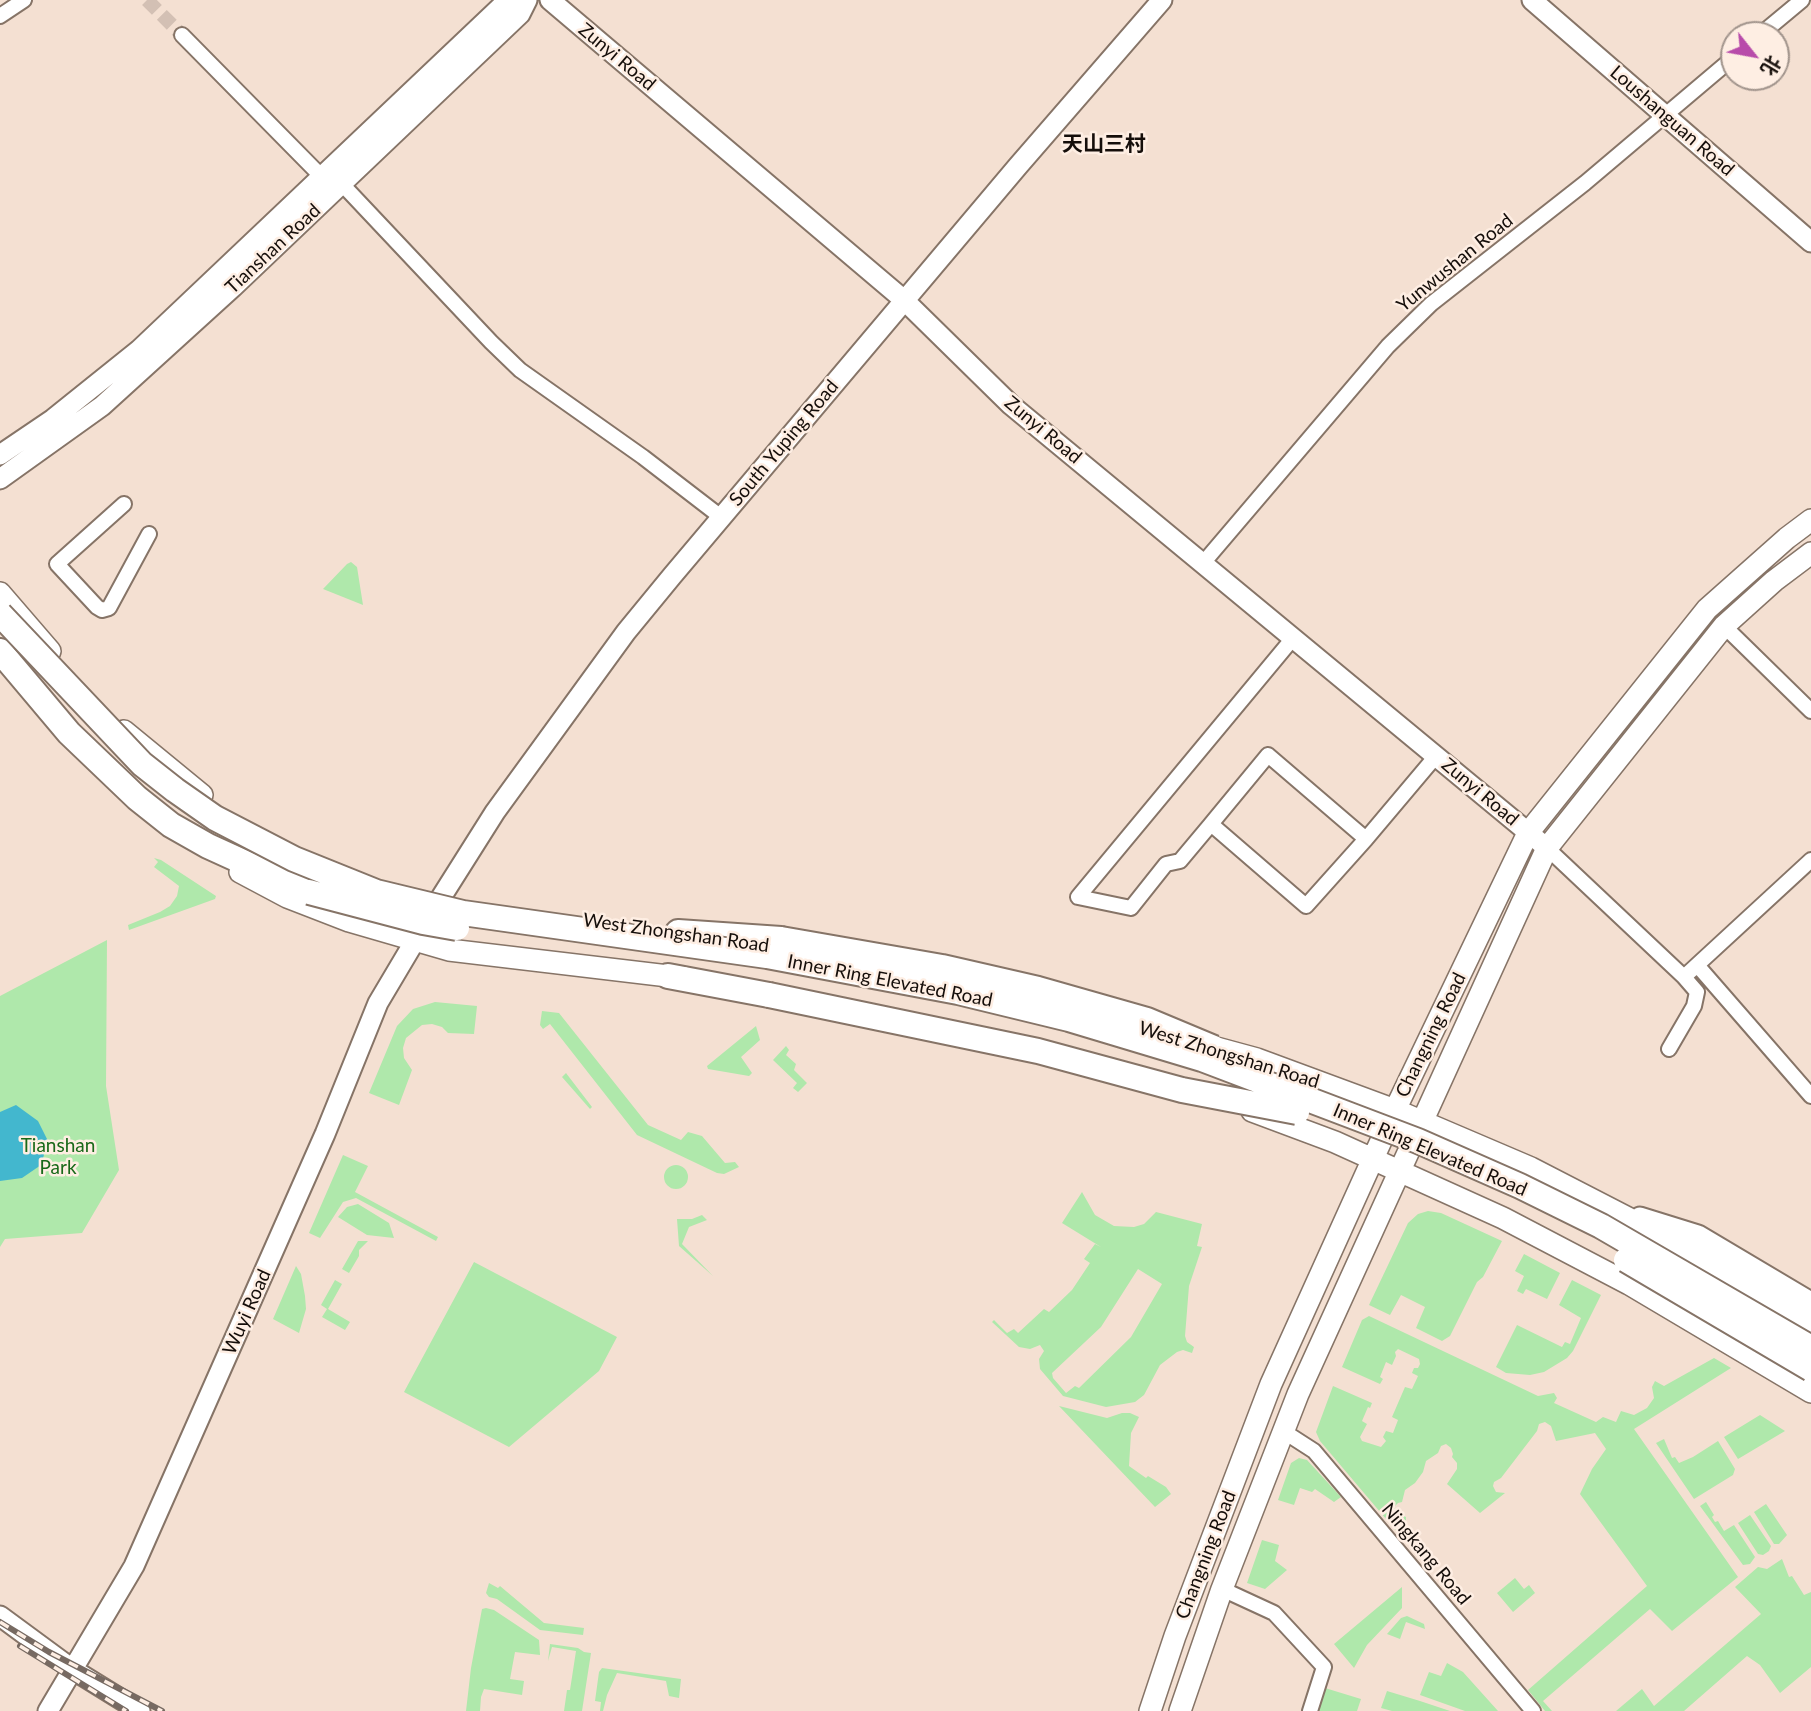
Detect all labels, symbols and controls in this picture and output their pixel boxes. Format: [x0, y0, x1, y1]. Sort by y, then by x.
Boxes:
street label: Zunyi Road [574, 18, 660, 96]
north arrow [1720, 21, 1790, 91]
text: 北 [1757, 52, 1786, 80]
street label: Loushanguan Road [1605, 61, 1739, 181]
district label: 天山三村 [1062, 131, 1146, 157]
street label: Tianshan Road [221, 199, 325, 299]
street label: Yunwushan Road [1392, 209, 1518, 317]
street label: South Yuping Road [725, 375, 843, 511]
street label: Zunyi Road [1000, 391, 1086, 469]
street label: Zunyi Road [1437, 753, 1523, 831]
street label: West Zhongshan Road [582, 909, 770, 957]
street label: Inner Ring Elevated Road [786, 950, 994, 1012]
street label: Changning Road [1391, 969, 1471, 1101]
street label: West Zhongshan Road [1136, 1017, 1322, 1093]
street label: Inner Ring Elevated Road [1330, 1099, 1530, 1201]
park label: Tianshan Park [21, 1135, 95, 1179]
street label: Wuyi Road [218, 1266, 276, 1358]
street label: Changning Road [1171, 1487, 1241, 1623]
street label: Ningkang Road [1377, 1498, 1475, 1610]

